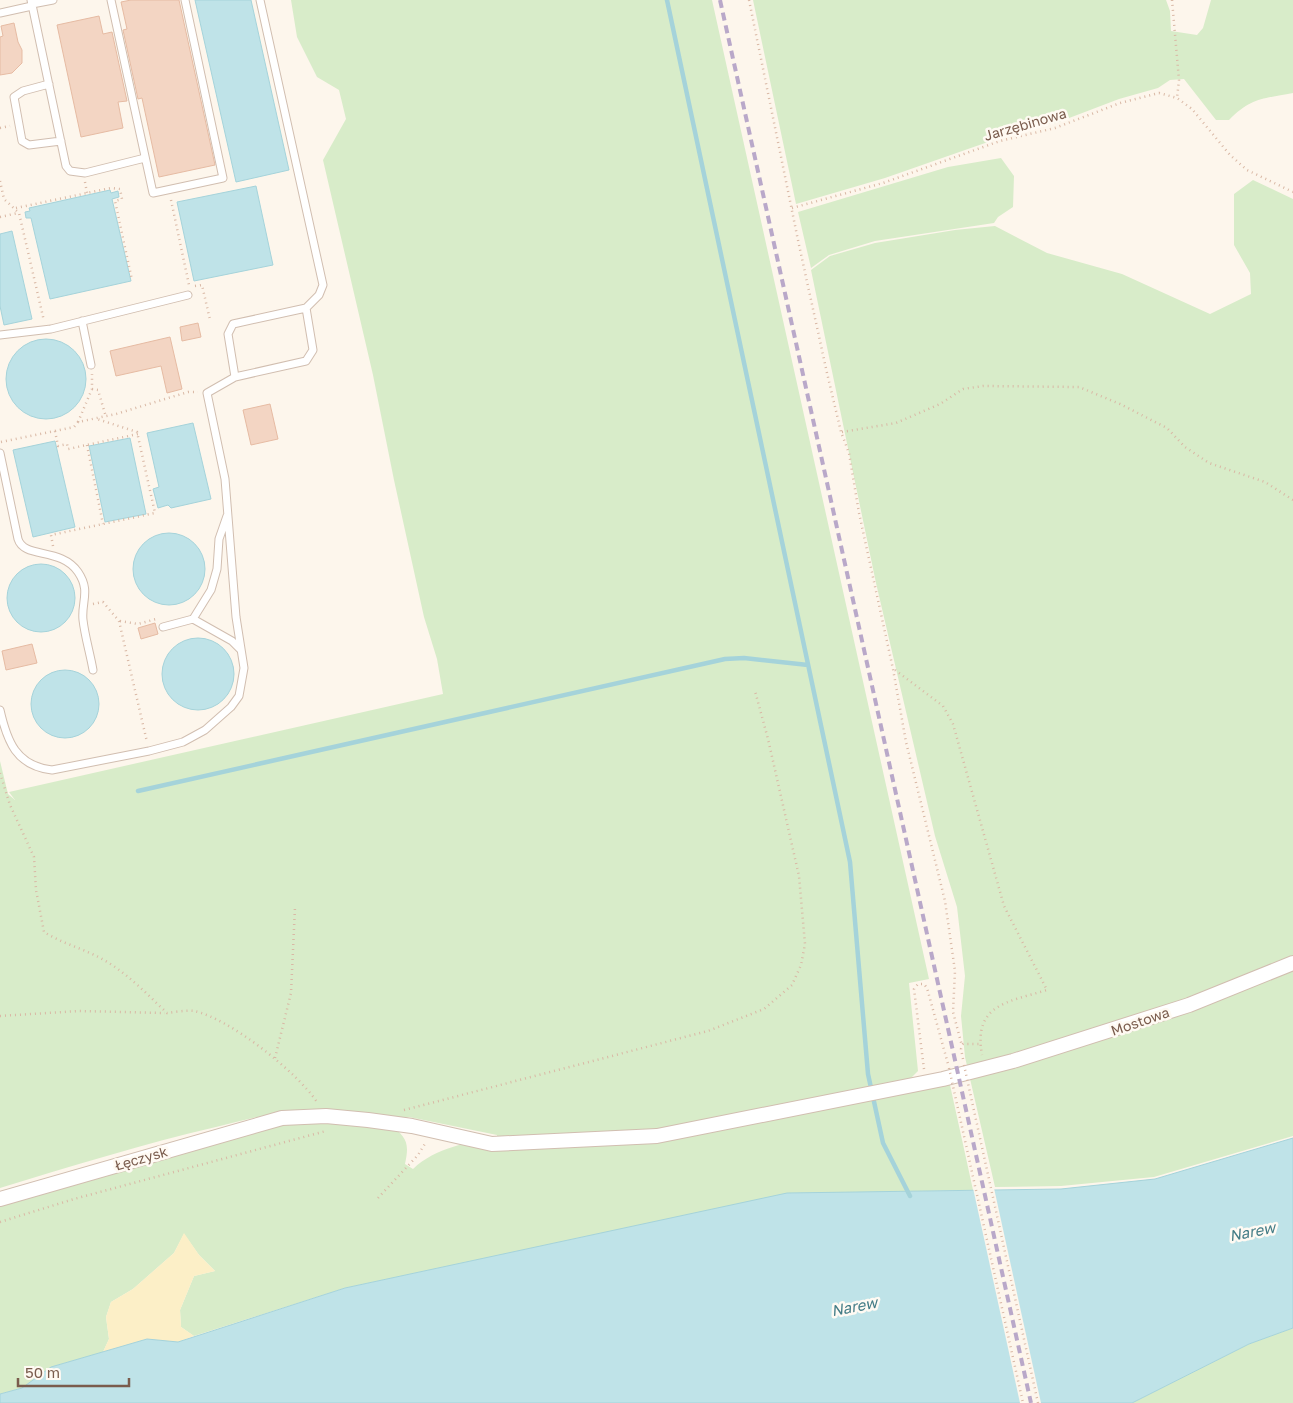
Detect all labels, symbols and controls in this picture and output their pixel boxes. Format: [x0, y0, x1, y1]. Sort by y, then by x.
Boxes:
street label: Jarzębinowa [982, 104, 1068, 144]
street label: Mostowa [1109, 1003, 1171, 1039]
street label: Łęczysk [113, 1142, 170, 1174]
water label: Narew [1228, 1217, 1278, 1244]
water label: Narew [830, 1292, 880, 1319]
scale bar [18, 1356, 129, 1388]
text: 50 m [25, 1363, 60, 1381]

